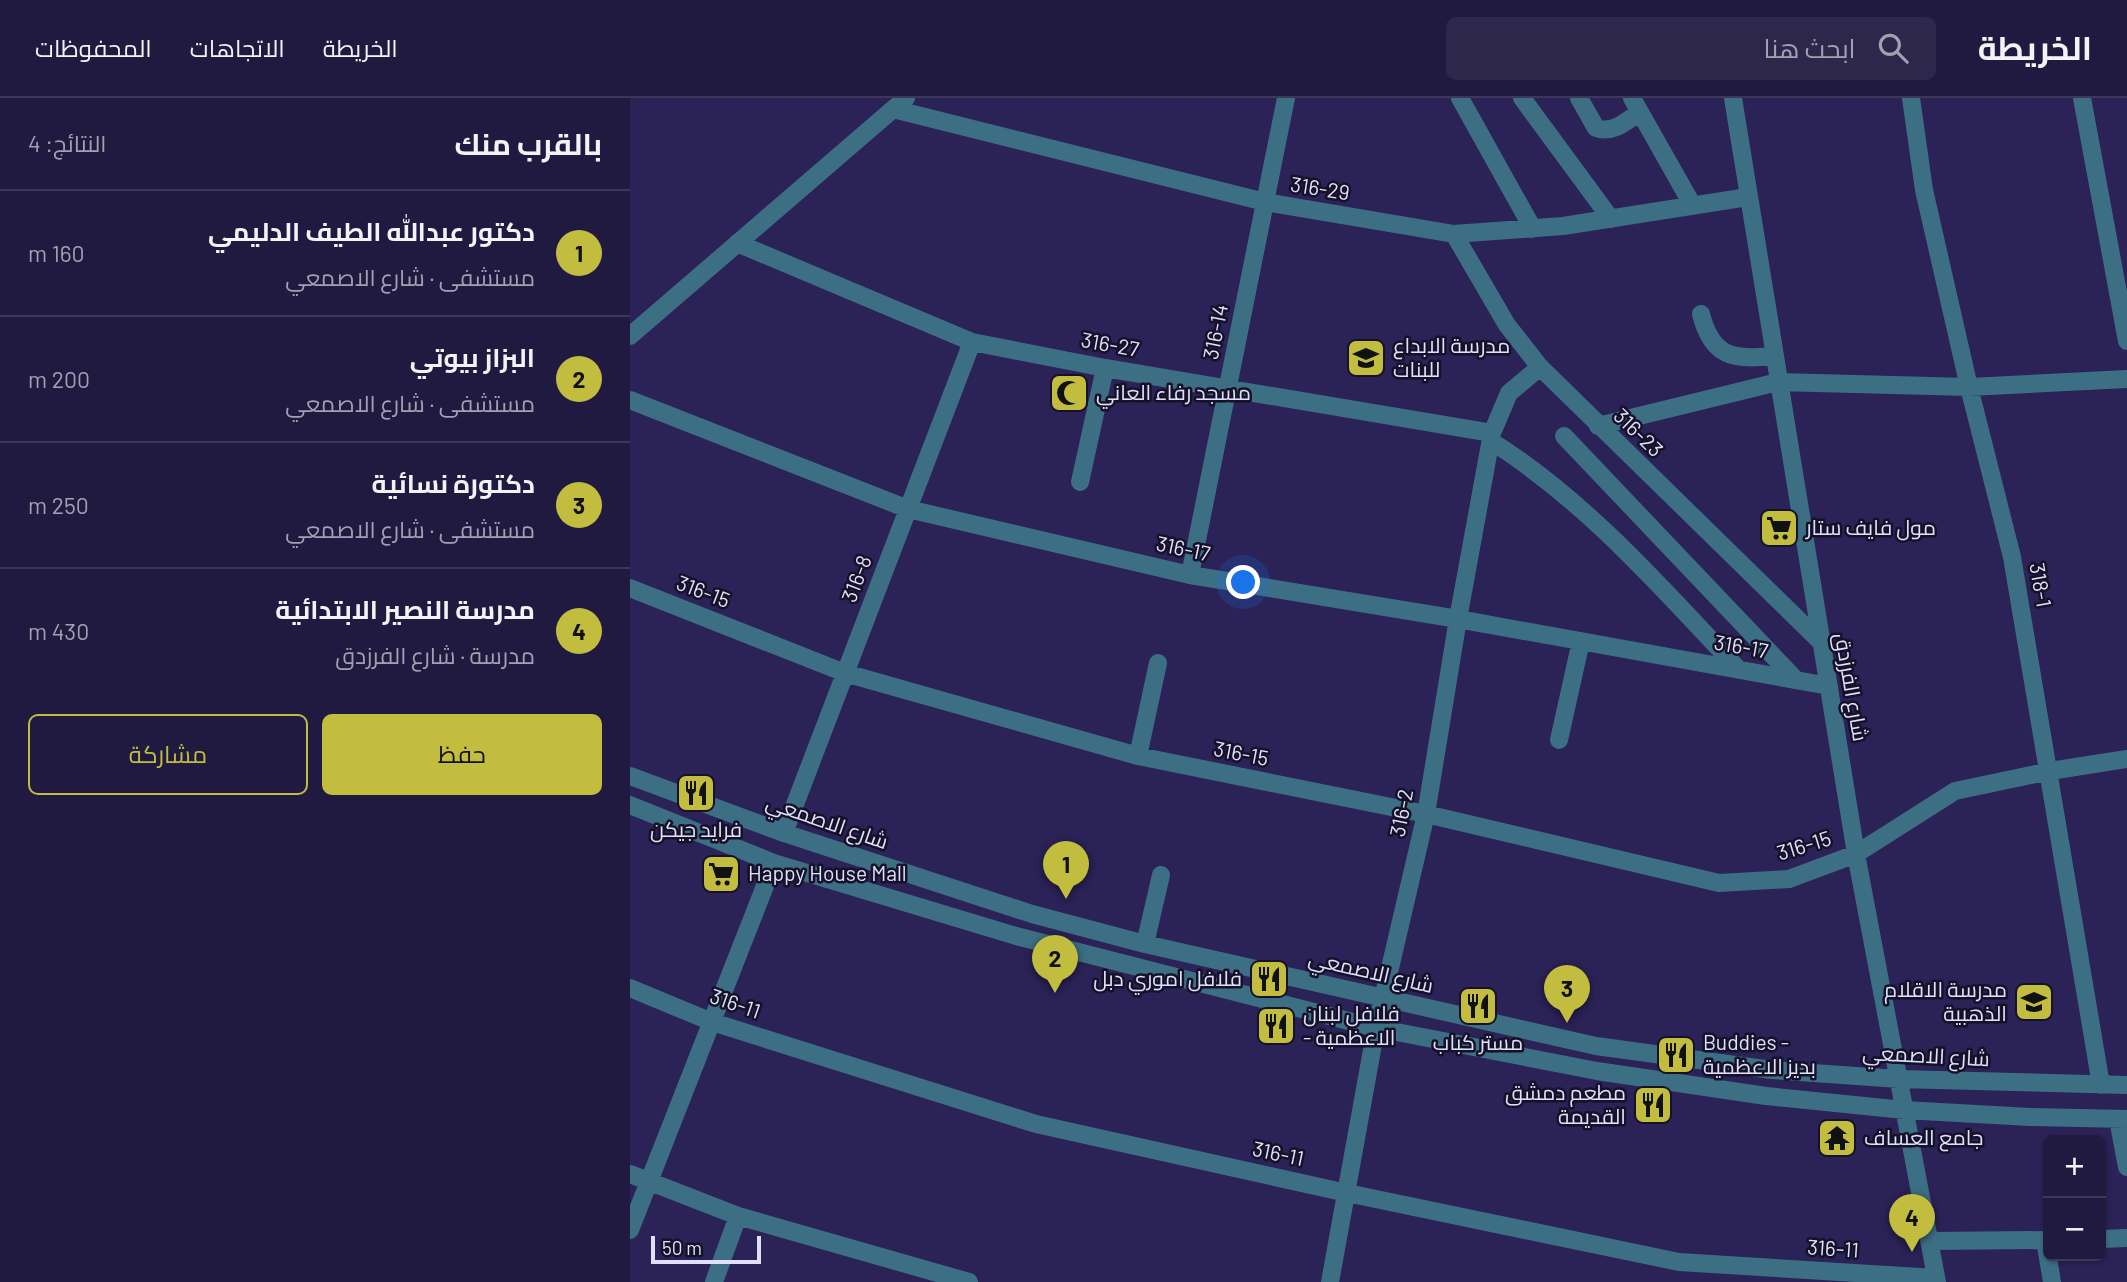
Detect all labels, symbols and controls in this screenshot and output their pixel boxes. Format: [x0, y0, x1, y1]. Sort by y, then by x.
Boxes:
search box [1446, 17, 1936, 80]
text: الخريطة [1978, 27, 2092, 67]
icon: search [1874, 29, 1912, 67]
text: ابحث هنا [1764, 32, 1856, 63]
text: المحفوظات [35, 33, 152, 62]
text: الاتجاهات [190, 33, 285, 62]
text: الخريطة [323, 33, 398, 62]
text: بالقرب منك [454, 125, 602, 161]
text: النتائج: 4 [28, 129, 107, 157]
street label: 316-29 [1289, 171, 1351, 205]
text: دكتور عبدالله الطيف الدليمي [208, 215, 535, 246]
text: 160 m [28, 239, 85, 267]
text: 1 [575, 239, 583, 267]
text: مستشفى · شارع الاصمعي [285, 263, 535, 291]
street label: 316-14 [1197, 302, 1232, 362]
street label: 316-27 [1079, 326, 1141, 361]
place label: مدرسة الابداع للبنات [1393, 332, 1510, 381]
school or university icon: مدرسة الابداع للبنات [1345, 337, 1387, 379]
text: البزاز بيوتي [410, 341, 535, 372]
text: 200 m [28, 365, 90, 393]
text: 2 [573, 365, 585, 393]
mosque icon: مسجد رفاء العاني [1048, 372, 1090, 414]
place label: مسجد رفاء العاني [1096, 379, 1251, 409]
text: مستشفى · شارع الاصمعي [285, 389, 535, 417]
street label: 316-23 [1609, 402, 1669, 461]
text: دكتورة نسائية [372, 467, 535, 498]
text: 250 m [28, 491, 89, 519]
text: 3 [573, 491, 585, 519]
supermarket icon: مول فايف ستار [1758, 507, 1800, 549]
place label: مول فايف ستار [1805, 514, 1936, 541]
text: مستشفى · شارع الاصمعي [285, 515, 535, 543]
street label: 316-17 [1154, 530, 1213, 565]
street label: 316-8 [835, 552, 876, 605]
street label: 318-1 [2025, 561, 2058, 609]
your location [1226, 565, 1260, 599]
street label: 316-15 [673, 569, 734, 612]
text: مدرسة النصير الابتدائية [275, 593, 535, 624]
text: 430 m [28, 617, 89, 645]
text: 4 [572, 617, 586, 645]
street label: 316-17 [1712, 628, 1770, 663]
street label: شارع الفرزدق [1828, 630, 1874, 744]
text: مدرسة · شارع الفرزدق [335, 641, 535, 669]
button: مشاركة [28, 714, 308, 795]
button: حفظ [322, 714, 602, 795]
street label: 316-15 [1212, 735, 1271, 770]
restaurant icon: فرايد جيكن [675, 772, 717, 814]
street label: 316-2 [1384, 787, 1417, 839]
street label: شارع الاصمعي [762, 788, 892, 858]
place label: فرايد جيكن [650, 816, 742, 843]
street label: 316-15 [1773, 825, 1834, 865]
pin: 1 [1043, 841, 1089, 899]
supermarket icon: Happy House Mall [700, 853, 742, 895]
place label: Happy House Mall [748, 860, 907, 885]
pin: 2 [1032, 935, 1078, 993]
street label: شارع الاصمعي [1305, 944, 1436, 1002]
restaurant icon: فلافل اموري دبل [1248, 958, 1290, 1000]
place label: فلافل اموري دبل [1093, 965, 1242, 995]
pin: 3 [1544, 965, 1590, 1023]
place label: مدرسة الاقلام الذهبية [1884, 976, 2007, 1025]
school or university icon: مدرسة الاقلام الذهبية [2013, 981, 2055, 1023]
street label: 316-11 [707, 982, 764, 1023]
restaurant icon: مستر كباب [1457, 985, 1499, 1027]
place label: فلافل لبنان - الاعظمية [1303, 1000, 1400, 1049]
restaurant icon: فلافل لبنان - الاعظمية [1255, 1005, 1297, 1047]
place label: مستر كباب [1433, 1029, 1523, 1055]
place label: Buddies - بديز الاعظمية [1703, 1029, 1816, 1079]
restaurant icon: Buddies - بديز الاعظمية [1655, 1034, 1697, 1076]
street label: شارع الاصمعي [1862, 1039, 1990, 1075]
place label: مطعم دمشق القديمة [1505, 1079, 1626, 1128]
restaurant icon: مطعم دمشق القديمة [1632, 1084, 1674, 1126]
temple icon: جامع العساف [1816, 1117, 1858, 1159]
place label: جامع العساف [1864, 1124, 1984, 1152]
street label: 316-11 [1250, 1135, 1306, 1170]
map controls [2043, 1135, 2106, 1261]
button: + [2043, 1135, 2106, 1198]
pin: 4 [1889, 1194, 1935, 1252]
button: − [2043, 1198, 2106, 1261]
scale bar [651, 1233, 761, 1265]
street label: 316-11 [1806, 1233, 1860, 1262]
text: 50 m [662, 1236, 702, 1259]

